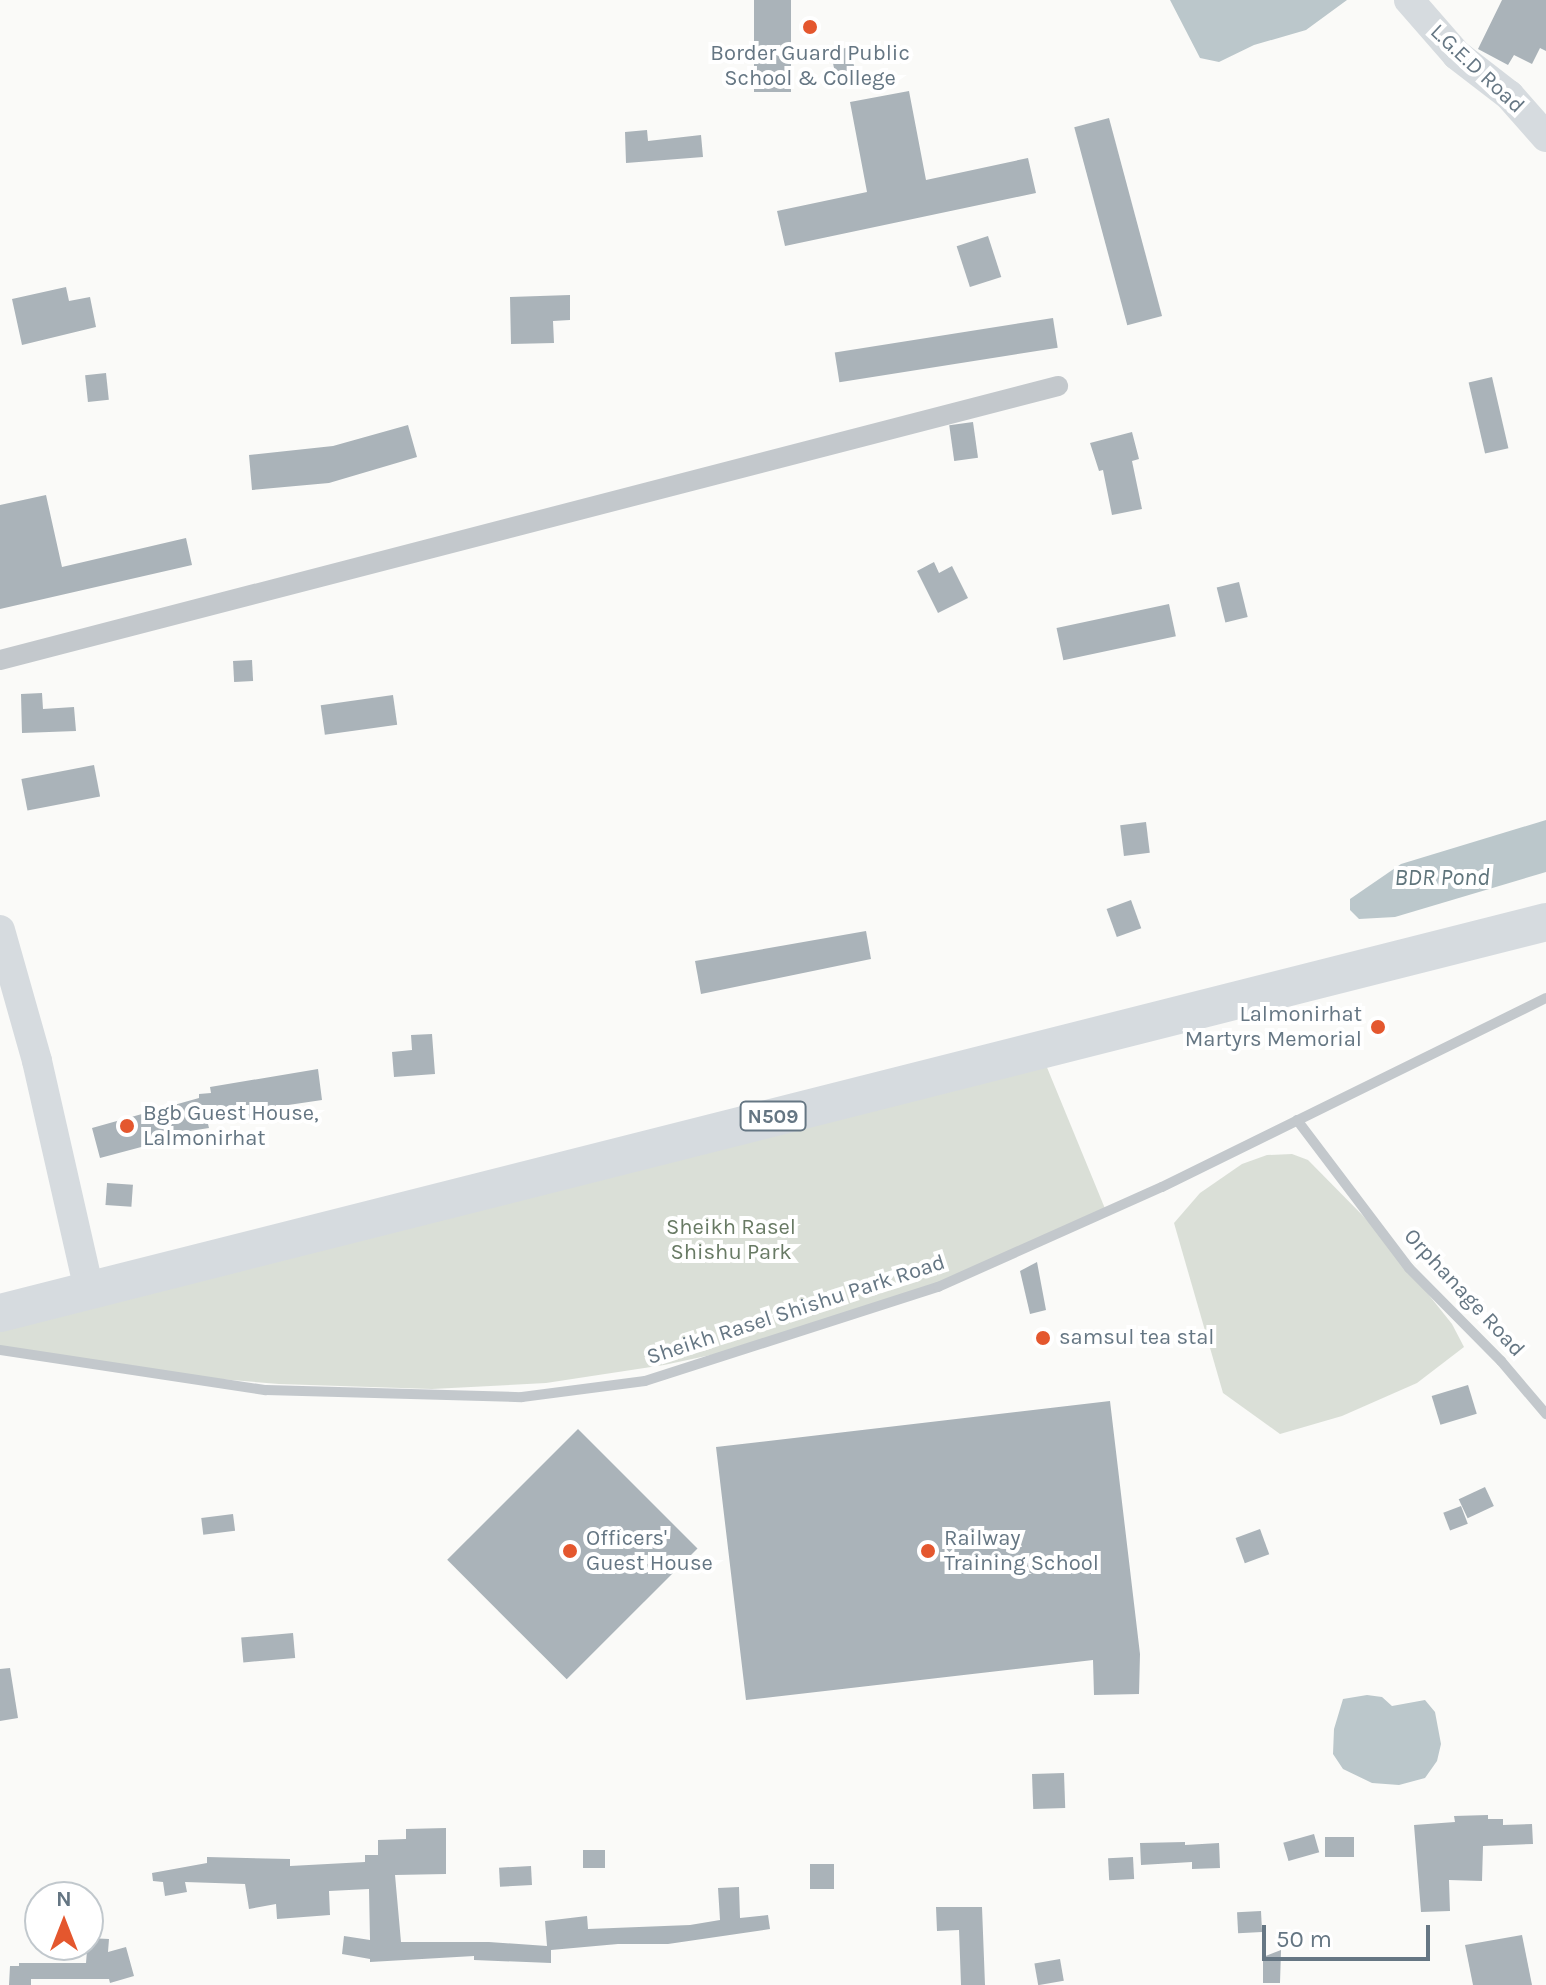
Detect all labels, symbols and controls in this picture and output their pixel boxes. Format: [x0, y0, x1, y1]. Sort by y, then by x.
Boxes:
marker: Border Guard Public School & College [801, 18, 819, 36]
street label: L.G.E.D Road [1424, 19, 1530, 119]
place label: Border Guard Public School & College [710, 40, 910, 92]
water label: BDR Pond [1394, 864, 1490, 892]
place label: Lalmonirhat Martyrs Memorial [1185, 1001, 1362, 1052]
marker: Lalmonirhat Martyrs Memorial [1369, 1018, 1387, 1036]
place label: Bgb Guest House, Lalmonirhat [143, 1100, 319, 1152]
road number: N509 [739, 1100, 807, 1132]
marker: Bgb Guest House, Lalmonirhat [118, 1117, 136, 1135]
park label: Sheikh Rasel Shishu Park [666, 1214, 796, 1266]
street label: Orphanage Road [1398, 1224, 1530, 1362]
street label: Sheikh Rasel Shishu Park Road [643, 1249, 949, 1371]
place label: samsul tea stal [1059, 1325, 1215, 1351]
marker: samsul tea stal [1034, 1329, 1052, 1347]
place label: Officers' Guest House [586, 1525, 713, 1576]
place label: Railway Training School [944, 1525, 1099, 1576]
marker: Officers' Guest House [561, 1542, 579, 1560]
marker: Railway Training School [919, 1542, 937, 1560]
north arrow [24, 1881, 104, 1961]
text: N [56, 1886, 72, 1912]
scale bar [1266, 1909, 1434, 1959]
text: 50 m [1276, 1925, 1332, 1953]

